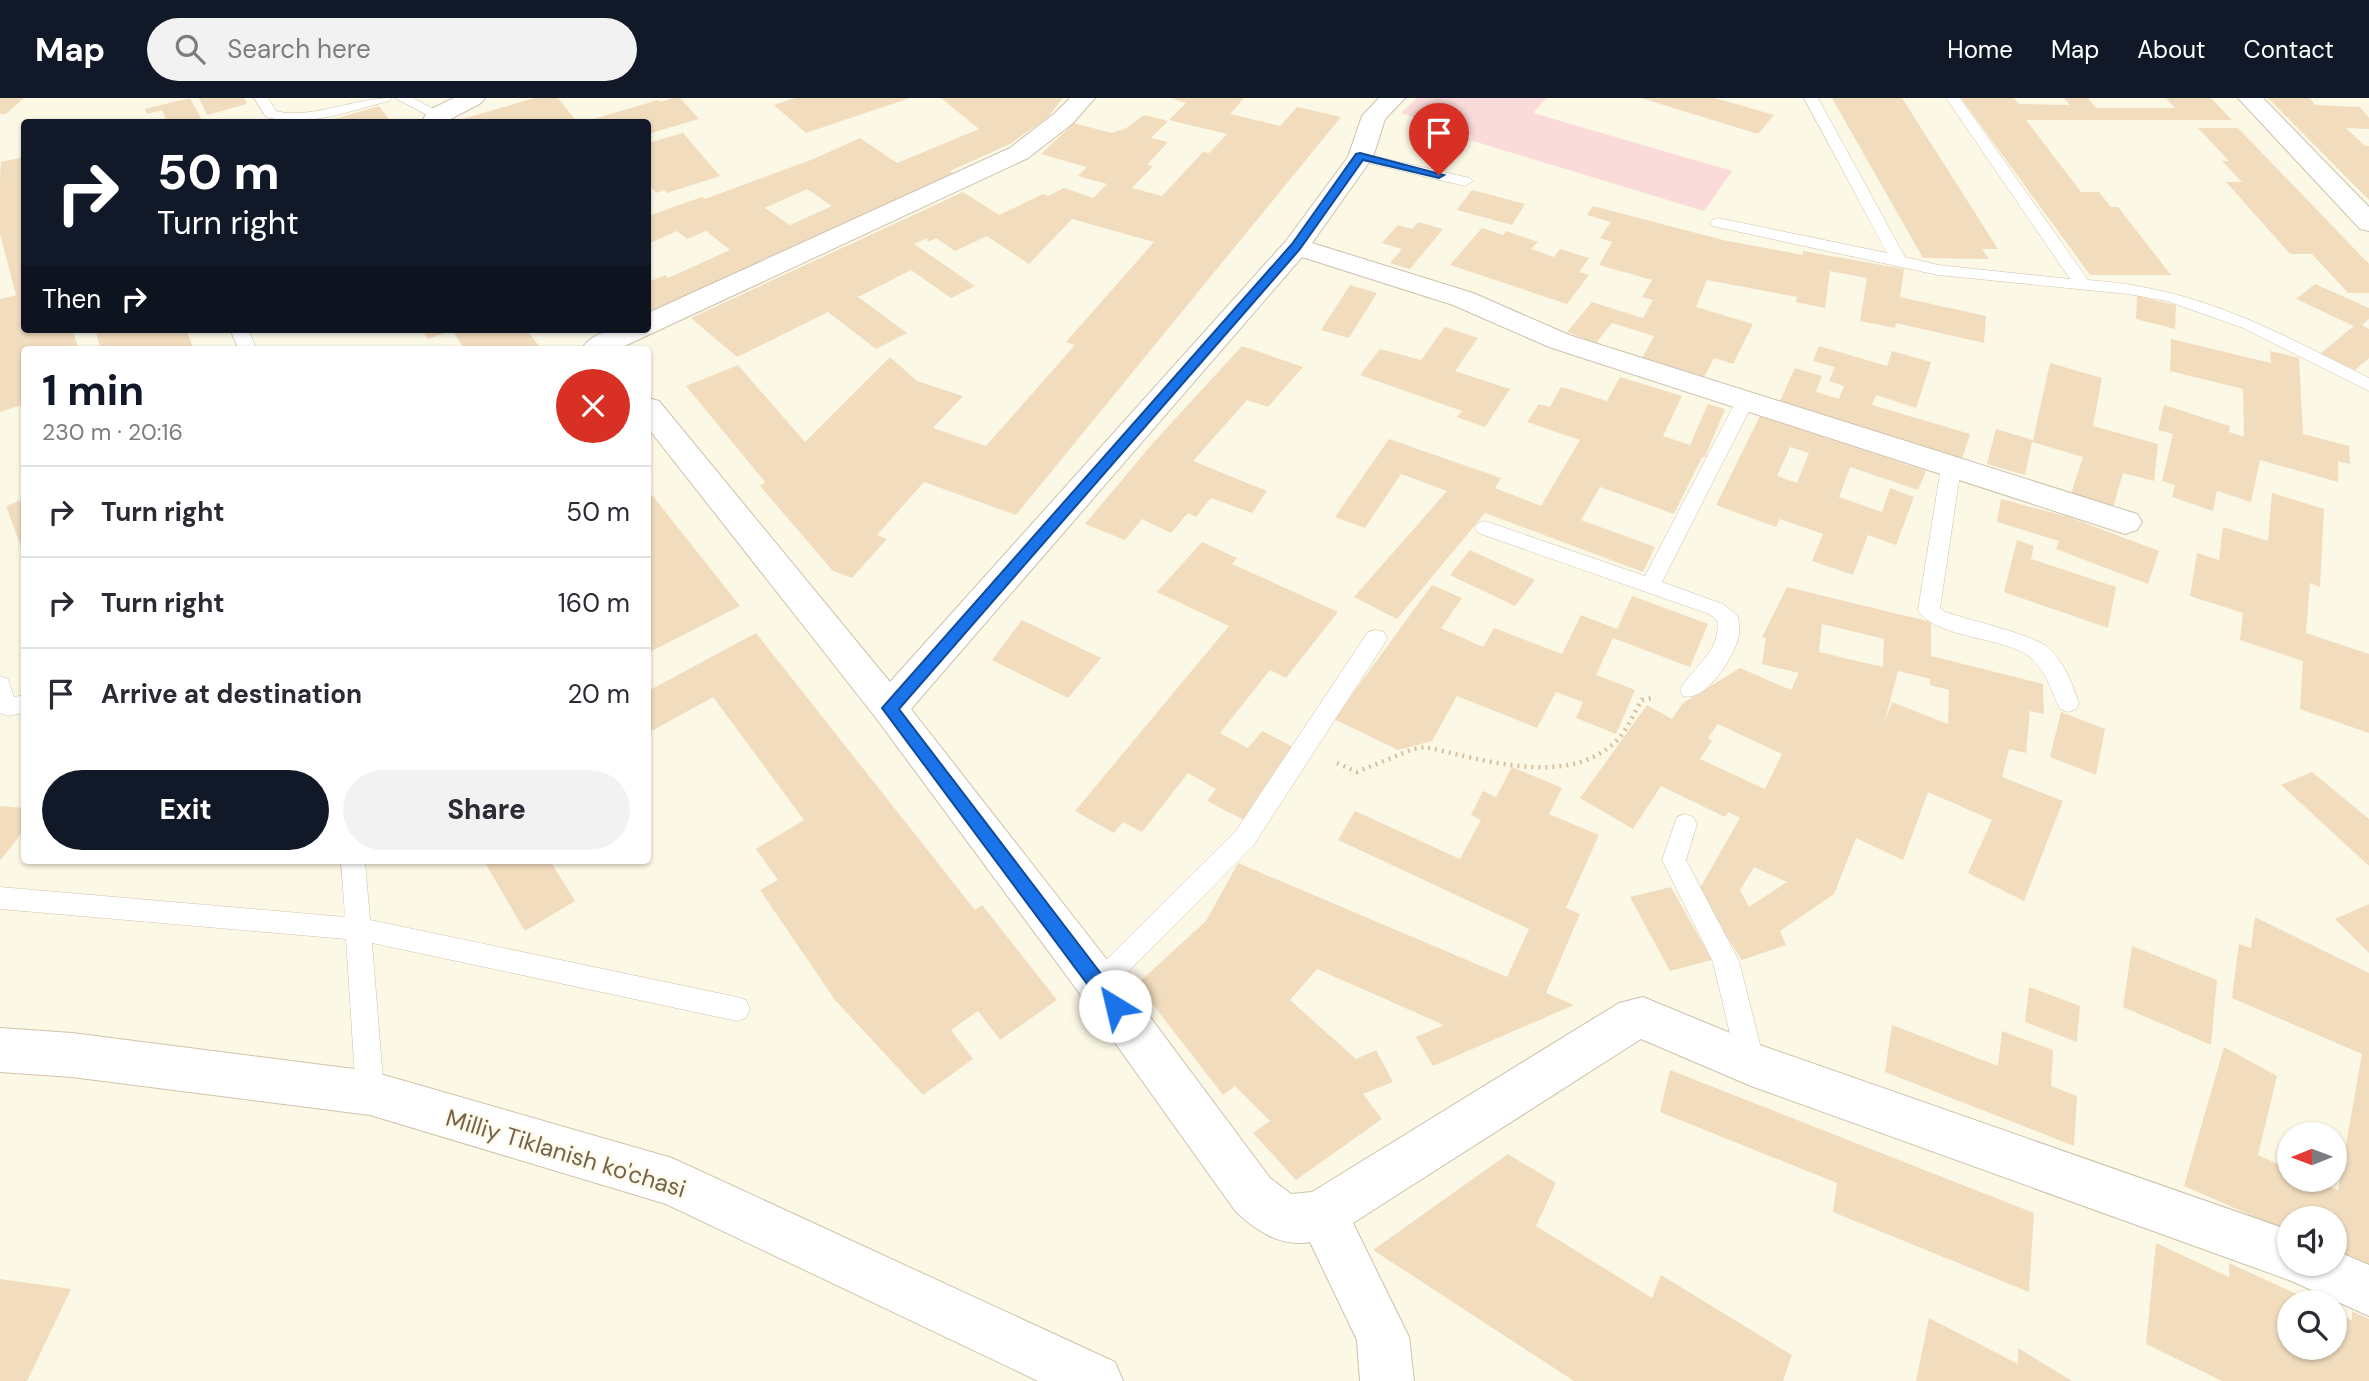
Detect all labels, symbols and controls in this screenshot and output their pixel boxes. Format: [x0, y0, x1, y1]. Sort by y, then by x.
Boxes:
search box [147, 18, 637, 81]
text: Map [35, 28, 105, 71]
icon: search [171, 30, 209, 68]
text: Search here [227, 32, 371, 66]
text: Home [1947, 34, 2013, 65]
text: Map [2051, 34, 2099, 65]
text: About [2137, 34, 2206, 65]
text: Contact [2244, 34, 2334, 65]
pin [1409, 103, 1469, 175]
icon: arrive [1420, 114, 1458, 152]
text: 50 m [157, 140, 280, 204]
icon: right [42, 147, 133, 238]
text: Turn right [157, 202, 299, 244]
icon: right [115, 280, 153, 318]
text: Then [42, 282, 101, 316]
text: 1 min [42, 363, 144, 418]
button: close [556, 369, 630, 443]
text: 230 m · 20:16 [42, 417, 183, 447]
icon: right [42, 493, 80, 531]
text: Turn right [101, 495, 225, 529]
text: 50 m [566, 495, 630, 529]
icon: right [42, 584, 80, 622]
text: Turn right [101, 586, 225, 620]
text: 160 m [558, 586, 630, 620]
icon: arrive [42, 675, 80, 713]
text: Arrive at destination [101, 677, 362, 711]
text: 20 m [567, 677, 630, 711]
button: Exit [42, 770, 329, 850]
button: Share [343, 770, 630, 850]
position arrow [1078, 969, 1152, 1043]
street label: Milliy Tiklanish ko'chasi [442, 1102, 690, 1204]
north arrow [2277, 1122, 2347, 1192]
map controls [2277, 1122, 2347, 1360]
button: sound [2277, 1206, 2347, 1276]
button: search [2277, 1290, 2347, 1360]

